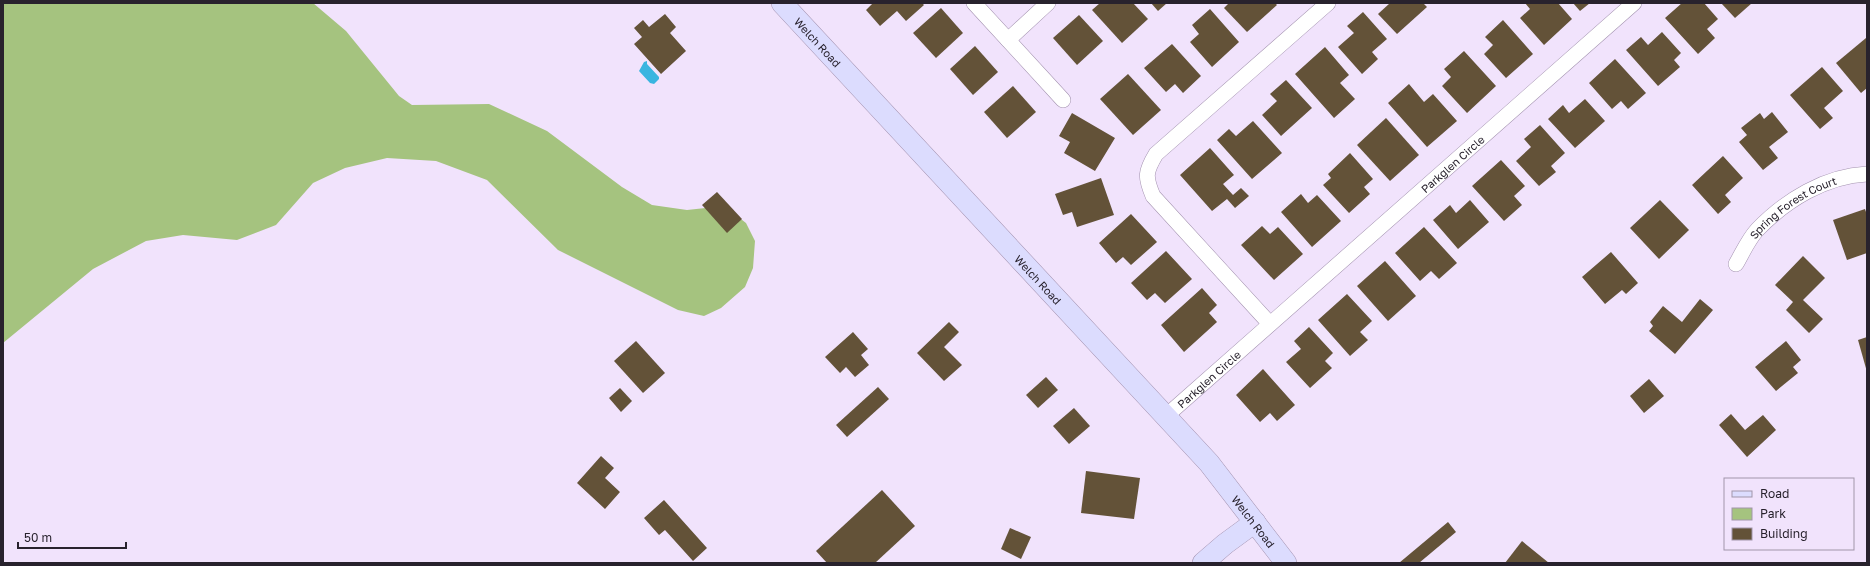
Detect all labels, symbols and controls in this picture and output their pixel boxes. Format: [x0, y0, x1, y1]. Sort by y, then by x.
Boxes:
street label: Welch Road [792, 15, 844, 69]
street label: Parkglen Circle [1418, 132, 1486, 195]
street label: Spring Forest Court [1746, 173, 1838, 241]
street label: Welch Road [1012, 252, 1064, 307]
street label: Parkglen Circle [1174, 347, 1243, 410]
legend [1724, 478, 1854, 550]
text: Road [1760, 486, 1789, 501]
street label: Welch Road [1230, 492, 1278, 550]
text: Park [1760, 506, 1786, 521]
scale bar [18, 524, 126, 550]
text: Building [1760, 526, 1808, 541]
text: 50 m [24, 530, 52, 545]

